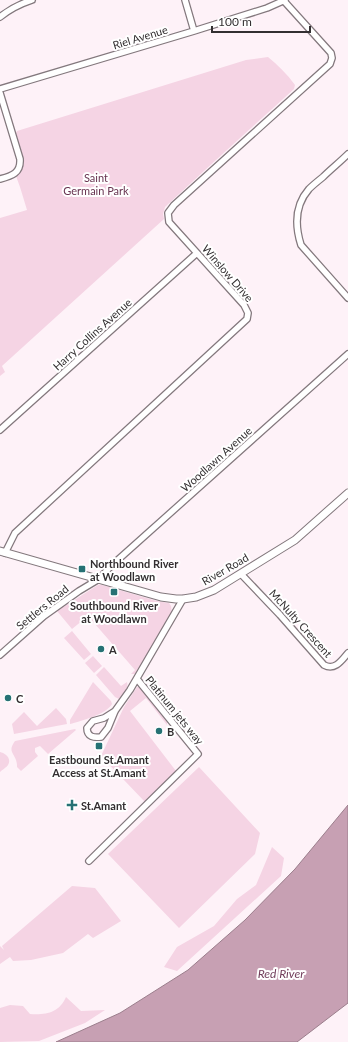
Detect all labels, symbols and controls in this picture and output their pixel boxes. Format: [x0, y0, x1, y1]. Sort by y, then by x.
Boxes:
scale bar [212, 8, 310, 34]
text: 100 m [218, 14, 252, 29]
street label: Riel Avenue [111, 22, 169, 52]
park label: Saint Germain Park [63, 171, 129, 197]
street label: Winslow Drive [200, 242, 256, 304]
street label: Harry Collins Avenue [50, 295, 134, 373]
street label: Woodlawn Avenue [178, 424, 254, 494]
street label: River Road [199, 550, 251, 588]
place label: Northbound River at Woodlawn [90, 557, 179, 583]
marker: Northbound River at Woodlawn [77, 564, 87, 574]
street label: Settlers Road [13, 582, 71, 632]
street label: McNulty Crescent [267, 586, 335, 660]
marker: Southbound River at Woodlawn [109, 587, 119, 597]
place label: Southbound River at Woodlawn [70, 599, 159, 625]
place label: A [108, 643, 117, 656]
marker: A [96, 644, 106, 654]
street label: Platinum jets way [143, 673, 207, 747]
place label: C [16, 692, 24, 705]
marker: C [3, 693, 13, 703]
place label: B [167, 725, 174, 738]
marker: B [154, 726, 164, 736]
marker: Eastbound St.Amant Access at St.Amant [94, 741, 104, 751]
place label: Eastbound St.Amant Access at St.Amant [49, 753, 150, 779]
marker: St.Amant [66, 799, 78, 811]
place label: St.Amant [81, 799, 127, 812]
water label: Red River [258, 966, 305, 981]

